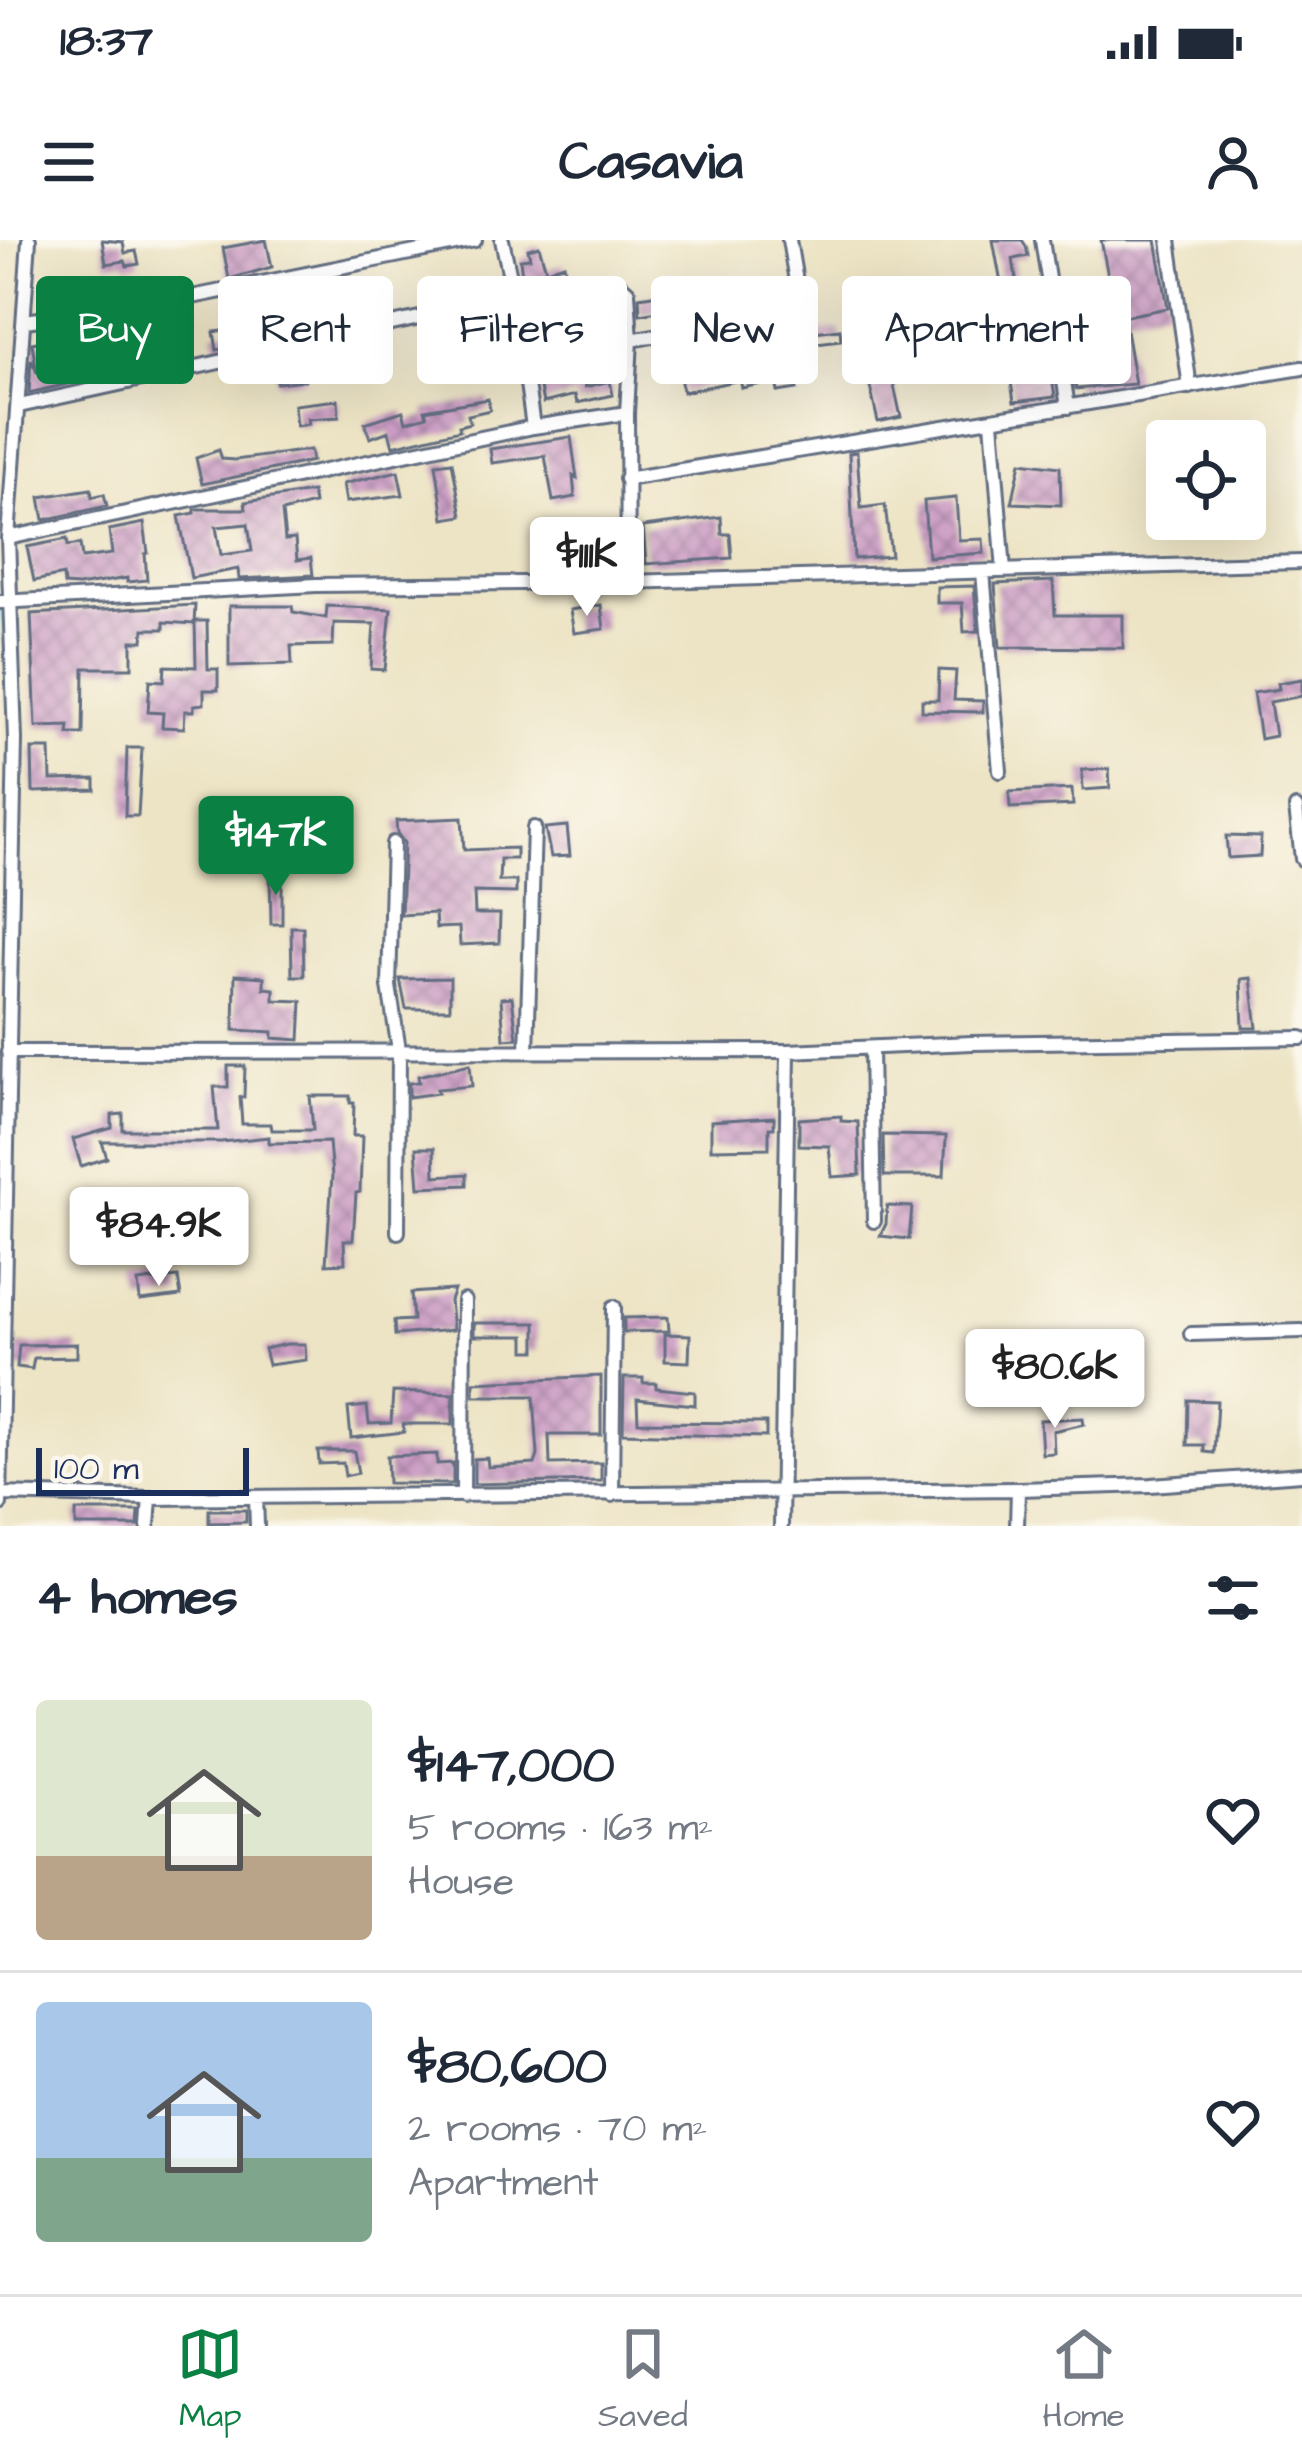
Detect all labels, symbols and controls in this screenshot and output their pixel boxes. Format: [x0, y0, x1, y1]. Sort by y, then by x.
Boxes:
text: 18:37 [60, 11, 153, 73]
text: Casavia [559, 125, 743, 200]
icon: menu [36, 129, 102, 195]
icon: person [1200, 129, 1266, 195]
chip: Buy [36, 276, 194, 384]
chip: Rent [218, 276, 393, 384]
chip: Filters [417, 276, 627, 384]
chip: New [651, 276, 818, 384]
chip: Apartment [842, 276, 1131, 384]
map controls [1146, 420, 1266, 540]
button: locate [1146, 420, 1266, 540]
pin: $111K [503, 517, 671, 619]
text: $111K [557, 529, 617, 583]
pin: $147K [192, 796, 360, 898]
text: $147K [226, 808, 326, 862]
pin: $84.9K [61, 1187, 257, 1289]
text: $84.9K [97, 1199, 221, 1253]
pin: $80.6K [957, 1329, 1153, 1431]
text: $80.6K [992, 1341, 1118, 1395]
scale bar [36, 1442, 249, 1495]
text: 100 m [54, 1446, 139, 1492]
text: 4 homes [36, 1563, 238, 1634]
icon: filters [1200, 1565, 1266, 1631]
text: $147,000 [408, 1731, 615, 1802]
icon: home [132, 1748, 276, 1892]
icon: heart [1200, 1787, 1266, 1853]
text: 5 rooms · 163 m² [408, 1802, 713, 1856]
text: House [408, 1856, 514, 1910]
text: $80,600 [408, 2032, 607, 2103]
icon: home [132, 2050, 276, 2194]
icon: heart [1200, 2089, 1266, 2155]
text: 2 rooms · 70 m² [408, 2103, 707, 2157]
text: Apartment [408, 2157, 599, 2211]
tab: Map [177, 2321, 243, 2439]
tab: Saved [598, 2321, 688, 2439]
tab: Home [1043, 2321, 1125, 2439]

